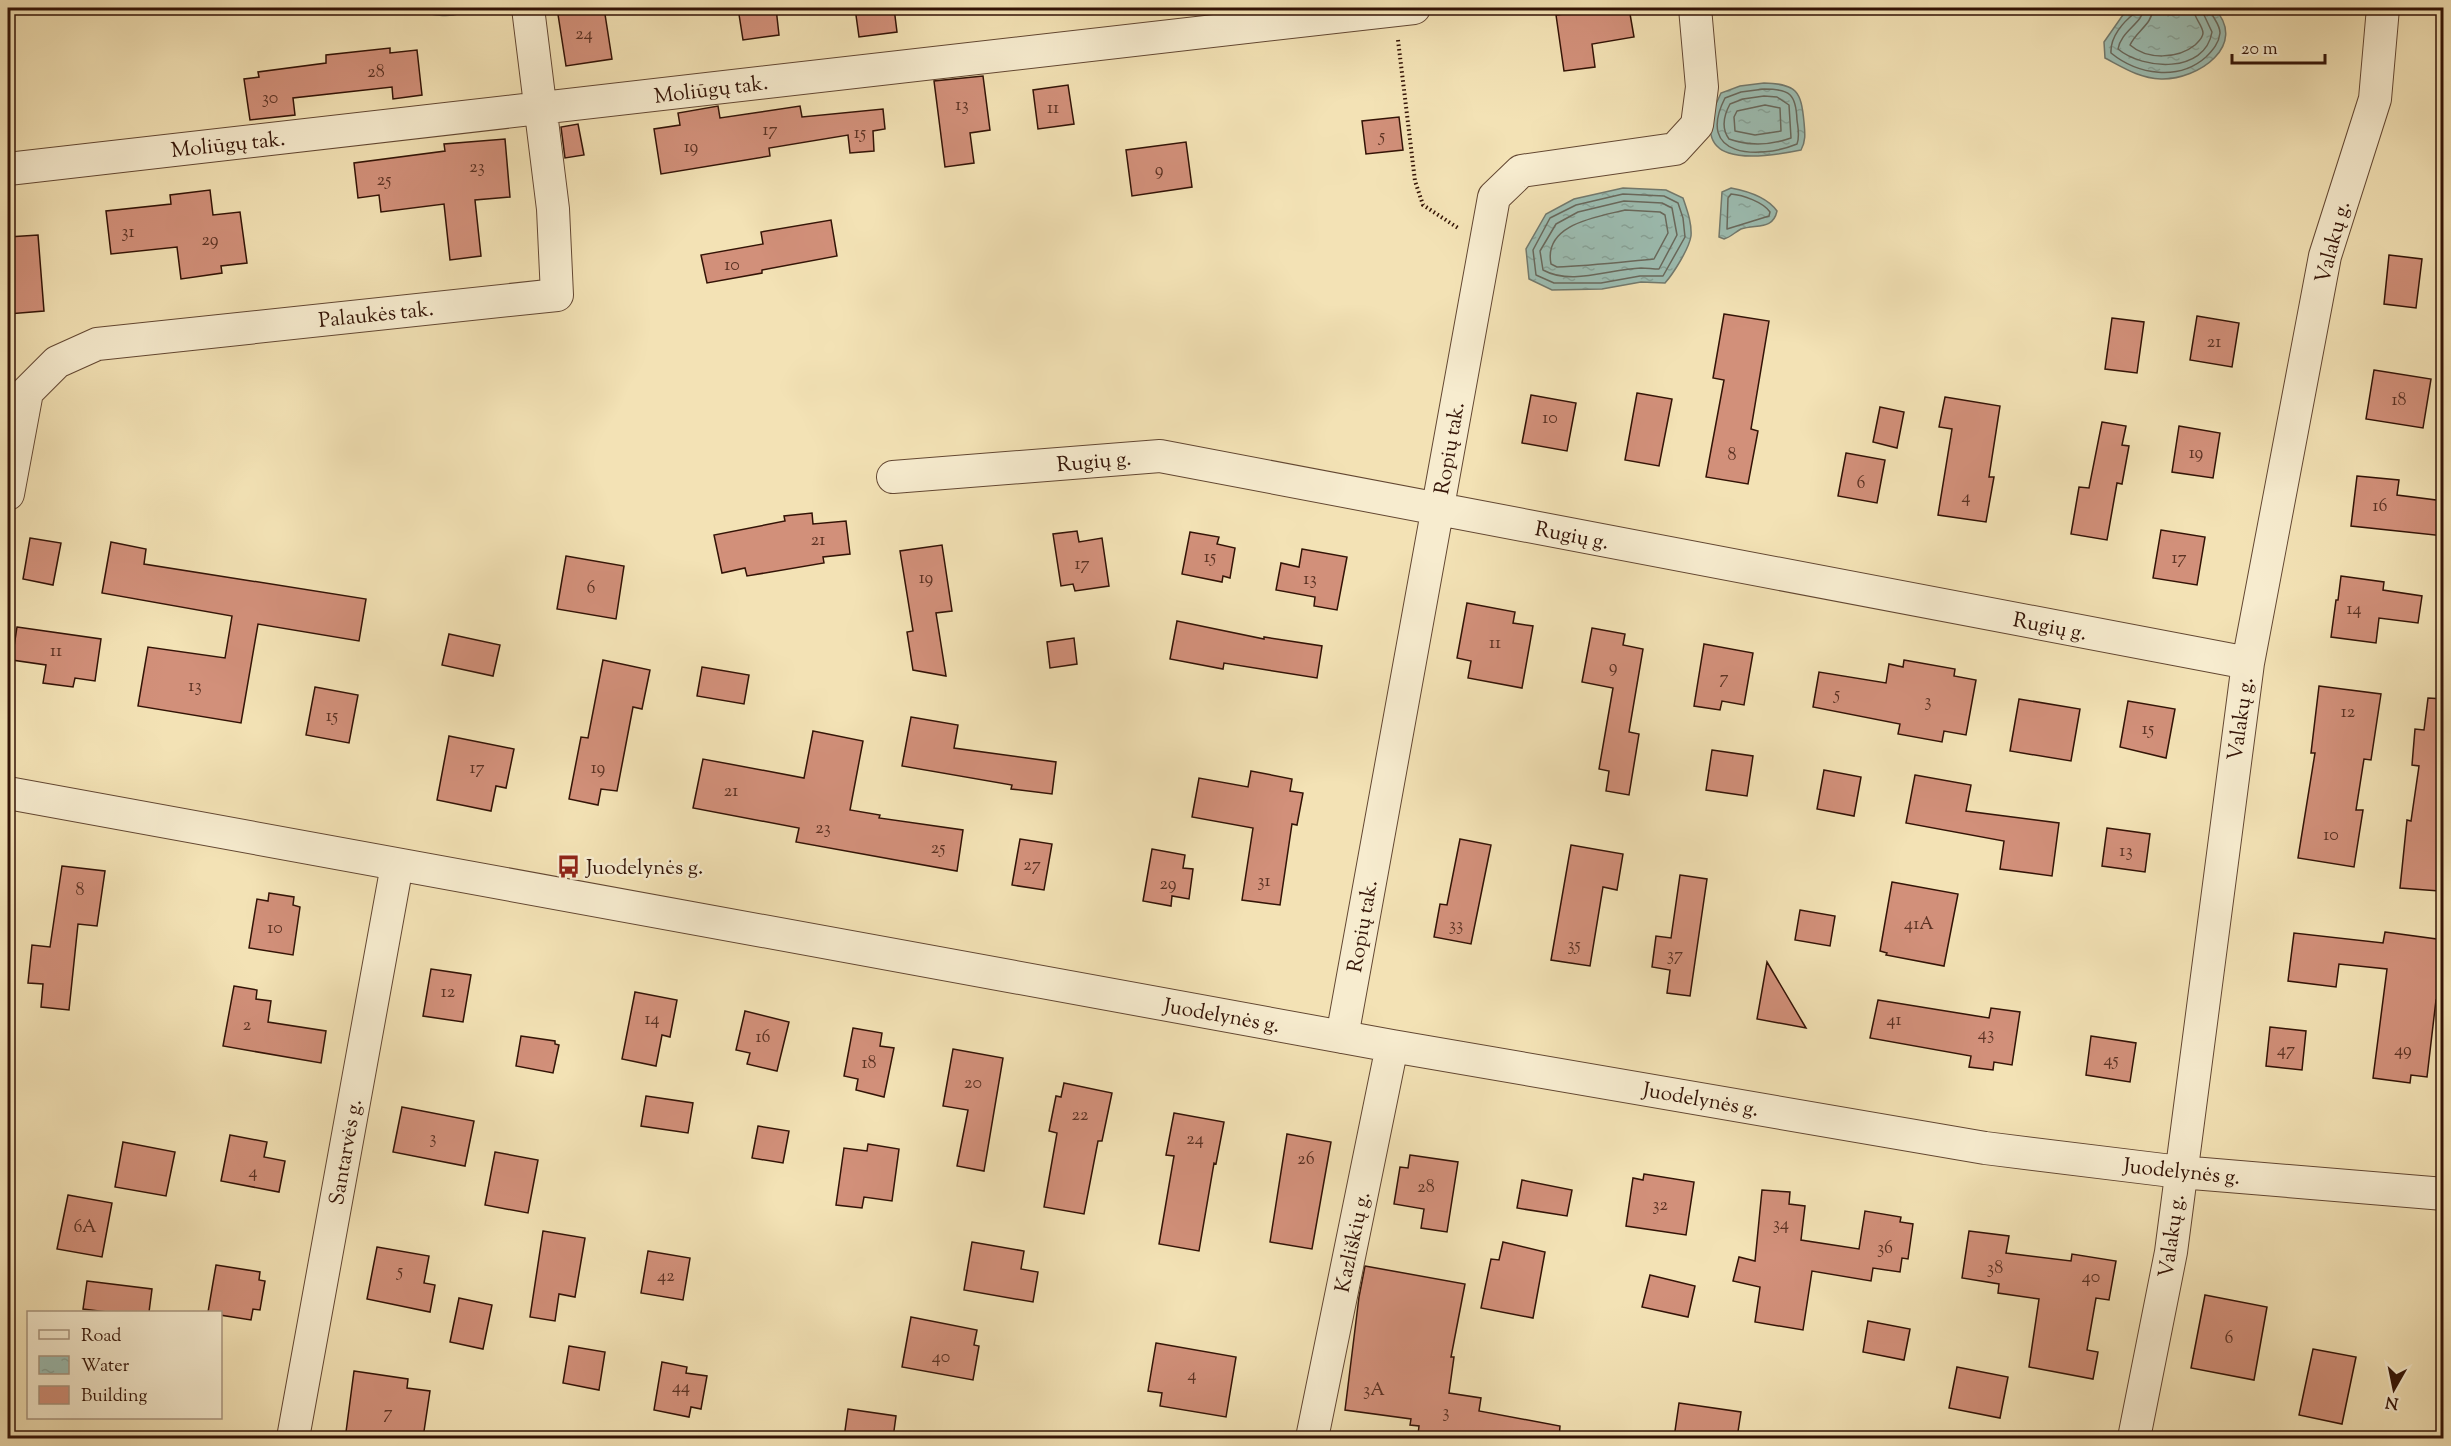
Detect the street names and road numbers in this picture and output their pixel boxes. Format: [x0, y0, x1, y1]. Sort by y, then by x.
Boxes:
street label: Moliūgų tak. [653, 69, 770, 113]
street label: Moliūgų tak. [170, 125, 287, 167]
street label: Valakų g. [2309, 198, 2359, 287]
street label: Palaukės tak. [317, 295, 435, 337]
street label: Ropių tak. [1428, 400, 1474, 497]
street label: Rugių g. [1056, 445, 1133, 481]
street label: Rugių g. [1532, 515, 1611, 559]
street label: Rugių g. [2010, 606, 2089, 650]
street label: Valakų g. [2221, 676, 2263, 763]
street label: Ropių tak. [1341, 878, 1387, 975]
street label: Juodelynės g. [1160, 992, 1282, 1042]
street label: Juodelynės g. [1639, 1076, 1761, 1126]
street label: Santarvės g. [323, 1097, 371, 1208]
street label: Juodelynės g. [2121, 1152, 2242, 1194]
street label: Kazliškių g. [1329, 1189, 1379, 1296]
street label: Valakų g. [2152, 1193, 2194, 1280]

